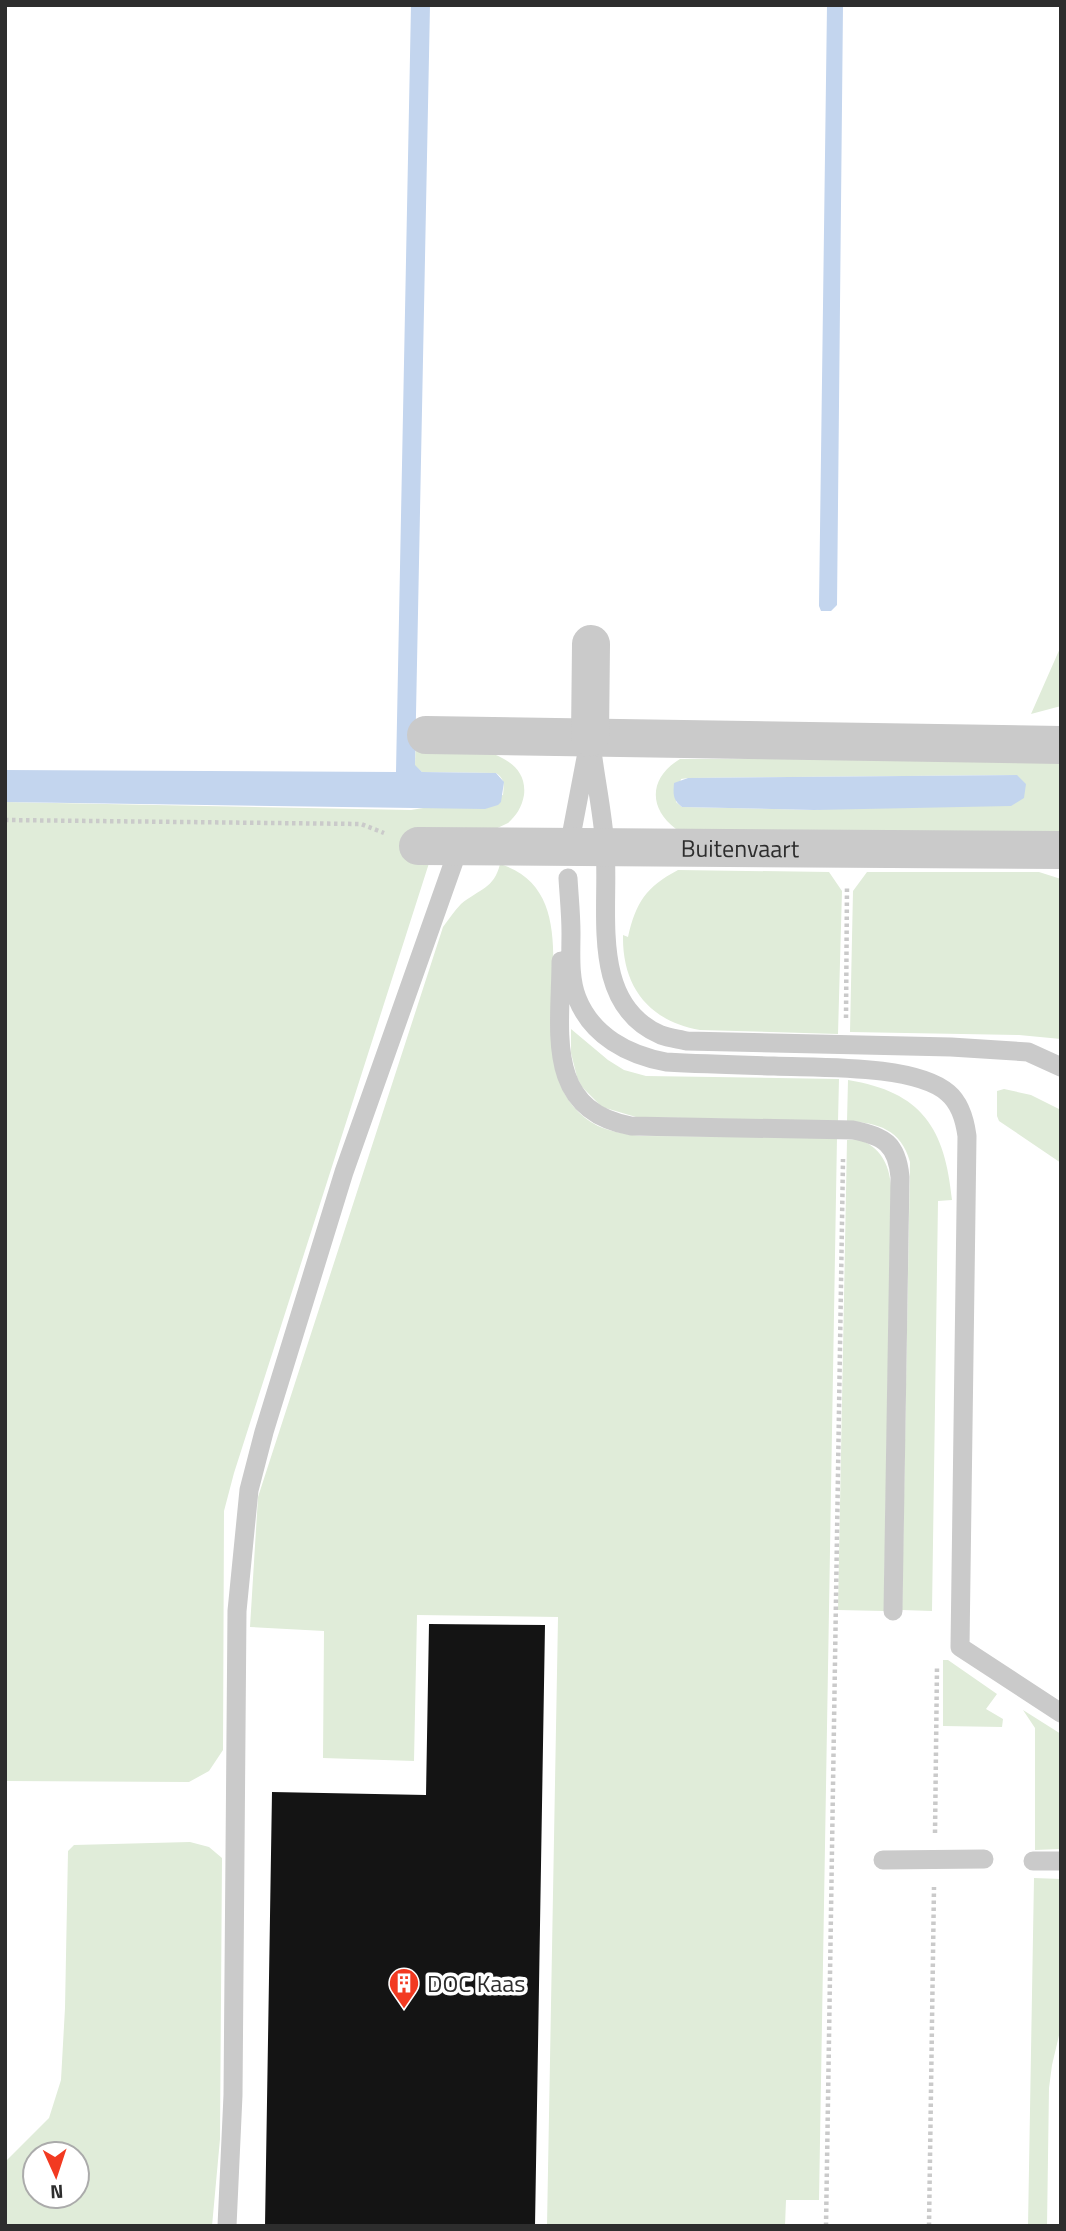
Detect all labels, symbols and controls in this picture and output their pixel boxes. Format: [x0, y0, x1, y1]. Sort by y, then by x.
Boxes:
street label: Buitenvaart [681, 830, 800, 866]
place label: DOC Kaas [427, 1965, 526, 2001]
building icon: DOC Kaas [387, 1966, 421, 2010]
north arrow [21, 2140, 91, 2210]
text: N [50, 2178, 64, 2207]

